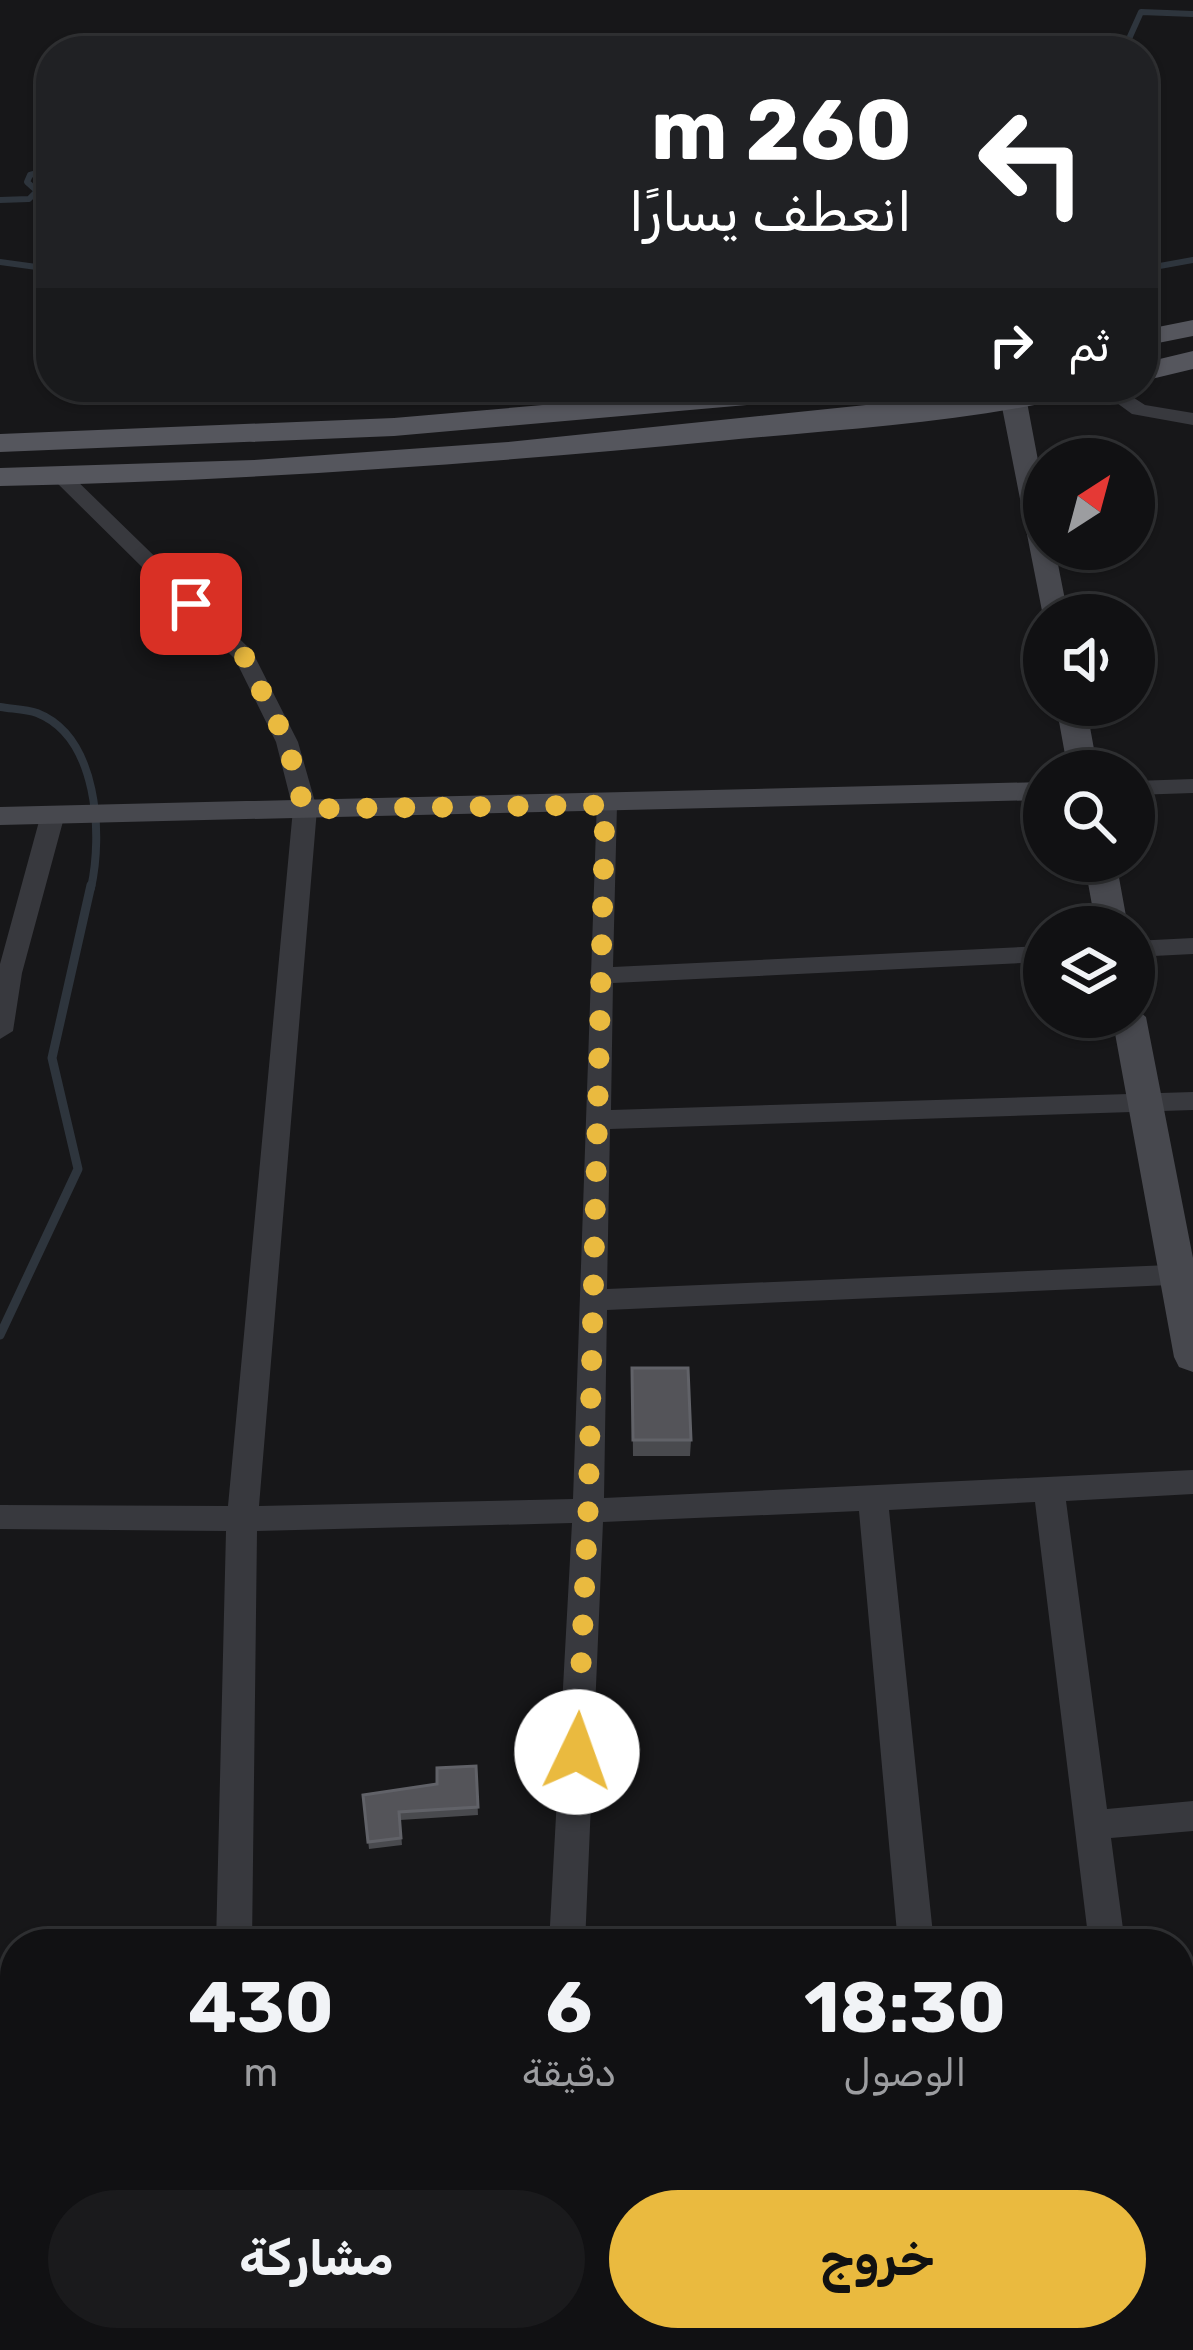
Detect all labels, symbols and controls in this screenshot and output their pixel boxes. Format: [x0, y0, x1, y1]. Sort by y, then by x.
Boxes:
text: 260 m [651, 80, 912, 180]
icon: left [954, 84, 1110, 240]
text: انعطف يسارًا [629, 181, 912, 245]
icon: right [978, 312, 1044, 378]
text: ثم [1068, 319, 1110, 372]
north arrow [1023, 438, 1155, 570]
map controls [1023, 438, 1155, 1038]
pin [140, 553, 242, 655]
icon: arrive [158, 571, 224, 637]
button: sound [1023, 594, 1155, 726]
button: search [1023, 750, 1155, 882]
button: layers [1023, 906, 1155, 1038]
position arrow [514, 1689, 640, 1815]
text: 430 [188, 1965, 334, 2050]
text: 6 [545, 1965, 592, 2050]
text: 18:30 [804, 1965, 1006, 2050]
text: m [244, 2050, 278, 2096]
text: دقيقة [522, 2050, 616, 2096]
text: الوصول [844, 2050, 966, 2096]
button: مشاركة [48, 2190, 585, 2328]
button: خروج [609, 2190, 1146, 2328]

